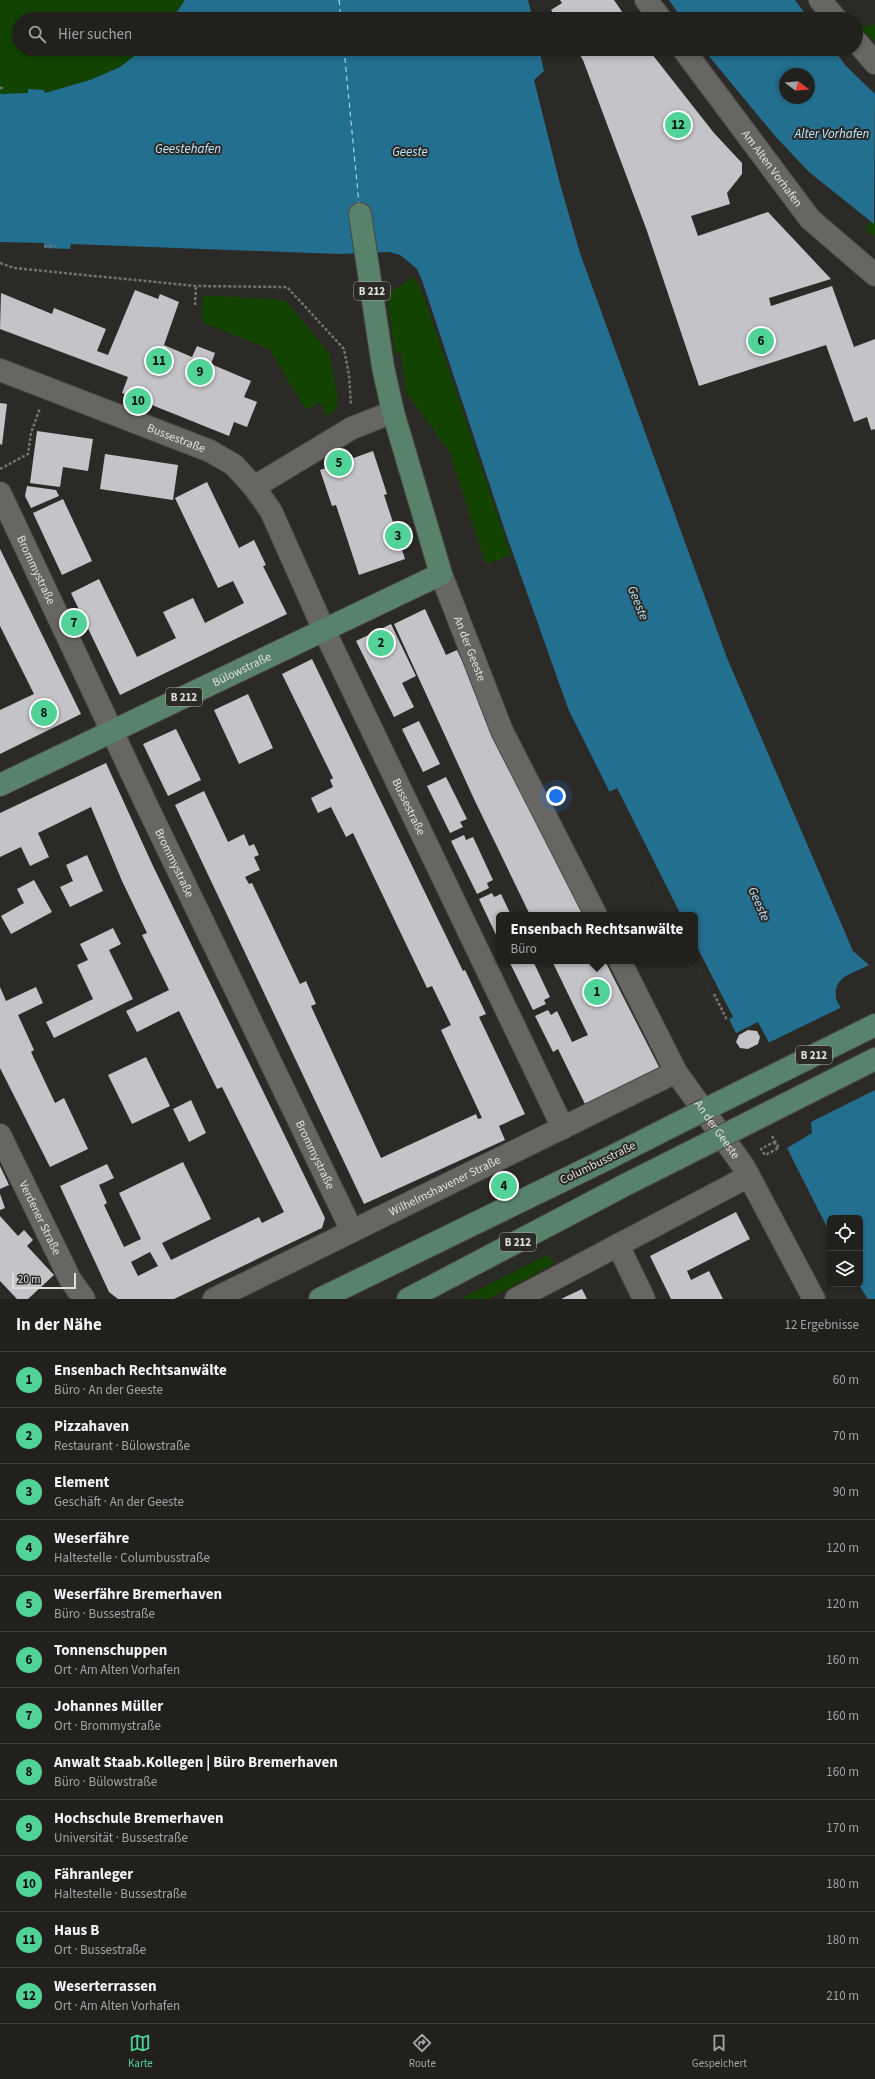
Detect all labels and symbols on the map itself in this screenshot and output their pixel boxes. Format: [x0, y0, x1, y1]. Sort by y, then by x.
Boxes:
north arrow [779, 68, 815, 104]
pin: 12 [665, 110, 691, 140]
water label: Alter Vorhafen [794, 125, 870, 143]
street label: Am Alten Vorhafen [738, 126, 807, 211]
water label: Geestehafen [155, 140, 221, 158]
water label: Geeste [392, 143, 428, 161]
road number: B 212 [354, 282, 390, 300]
pin: 6 [748, 326, 774, 356]
pin: 11 [146, 346, 172, 376]
pin: 9 [187, 357, 213, 387]
pin: 10 [125, 386, 151, 416]
street label: Bussestraße [145, 419, 208, 457]
pin: 5 [326, 448, 352, 478]
pin: 3 [385, 521, 411, 551]
street label: Brommystraße [13, 532, 60, 607]
water label: Geeste [623, 583, 653, 623]
pin: 7 [61, 608, 87, 638]
street label: An der Geeste [450, 613, 490, 684]
pin: 2 [368, 628, 394, 658]
street label: Bülowstraße [209, 648, 274, 691]
road number: B 212 [166, 688, 202, 706]
pin: 8 [31, 698, 57, 728]
street label: Bussestraße [388, 775, 430, 838]
your location [546, 786, 566, 806]
street label: Brommystraße [151, 826, 198, 900]
water label: Geeste [744, 884, 774, 924]
pin: 1 [584, 977, 610, 1007]
road number: B 212 [796, 1046, 832, 1064]
street label: An der Geeste [690, 1097, 744, 1162]
street label: Brommystraße [291, 1117, 339, 1192]
street label: Columbusstraße [557, 1137, 639, 1189]
street label: Wilhelmshavener Straße [386, 1151, 503, 1220]
pin: 4 [491, 1171, 517, 1201]
street label: Verdener Straße [15, 1178, 66, 1258]
road number: B 212 [500, 1233, 536, 1251]
scale bar [12, 1271, 76, 1290]

